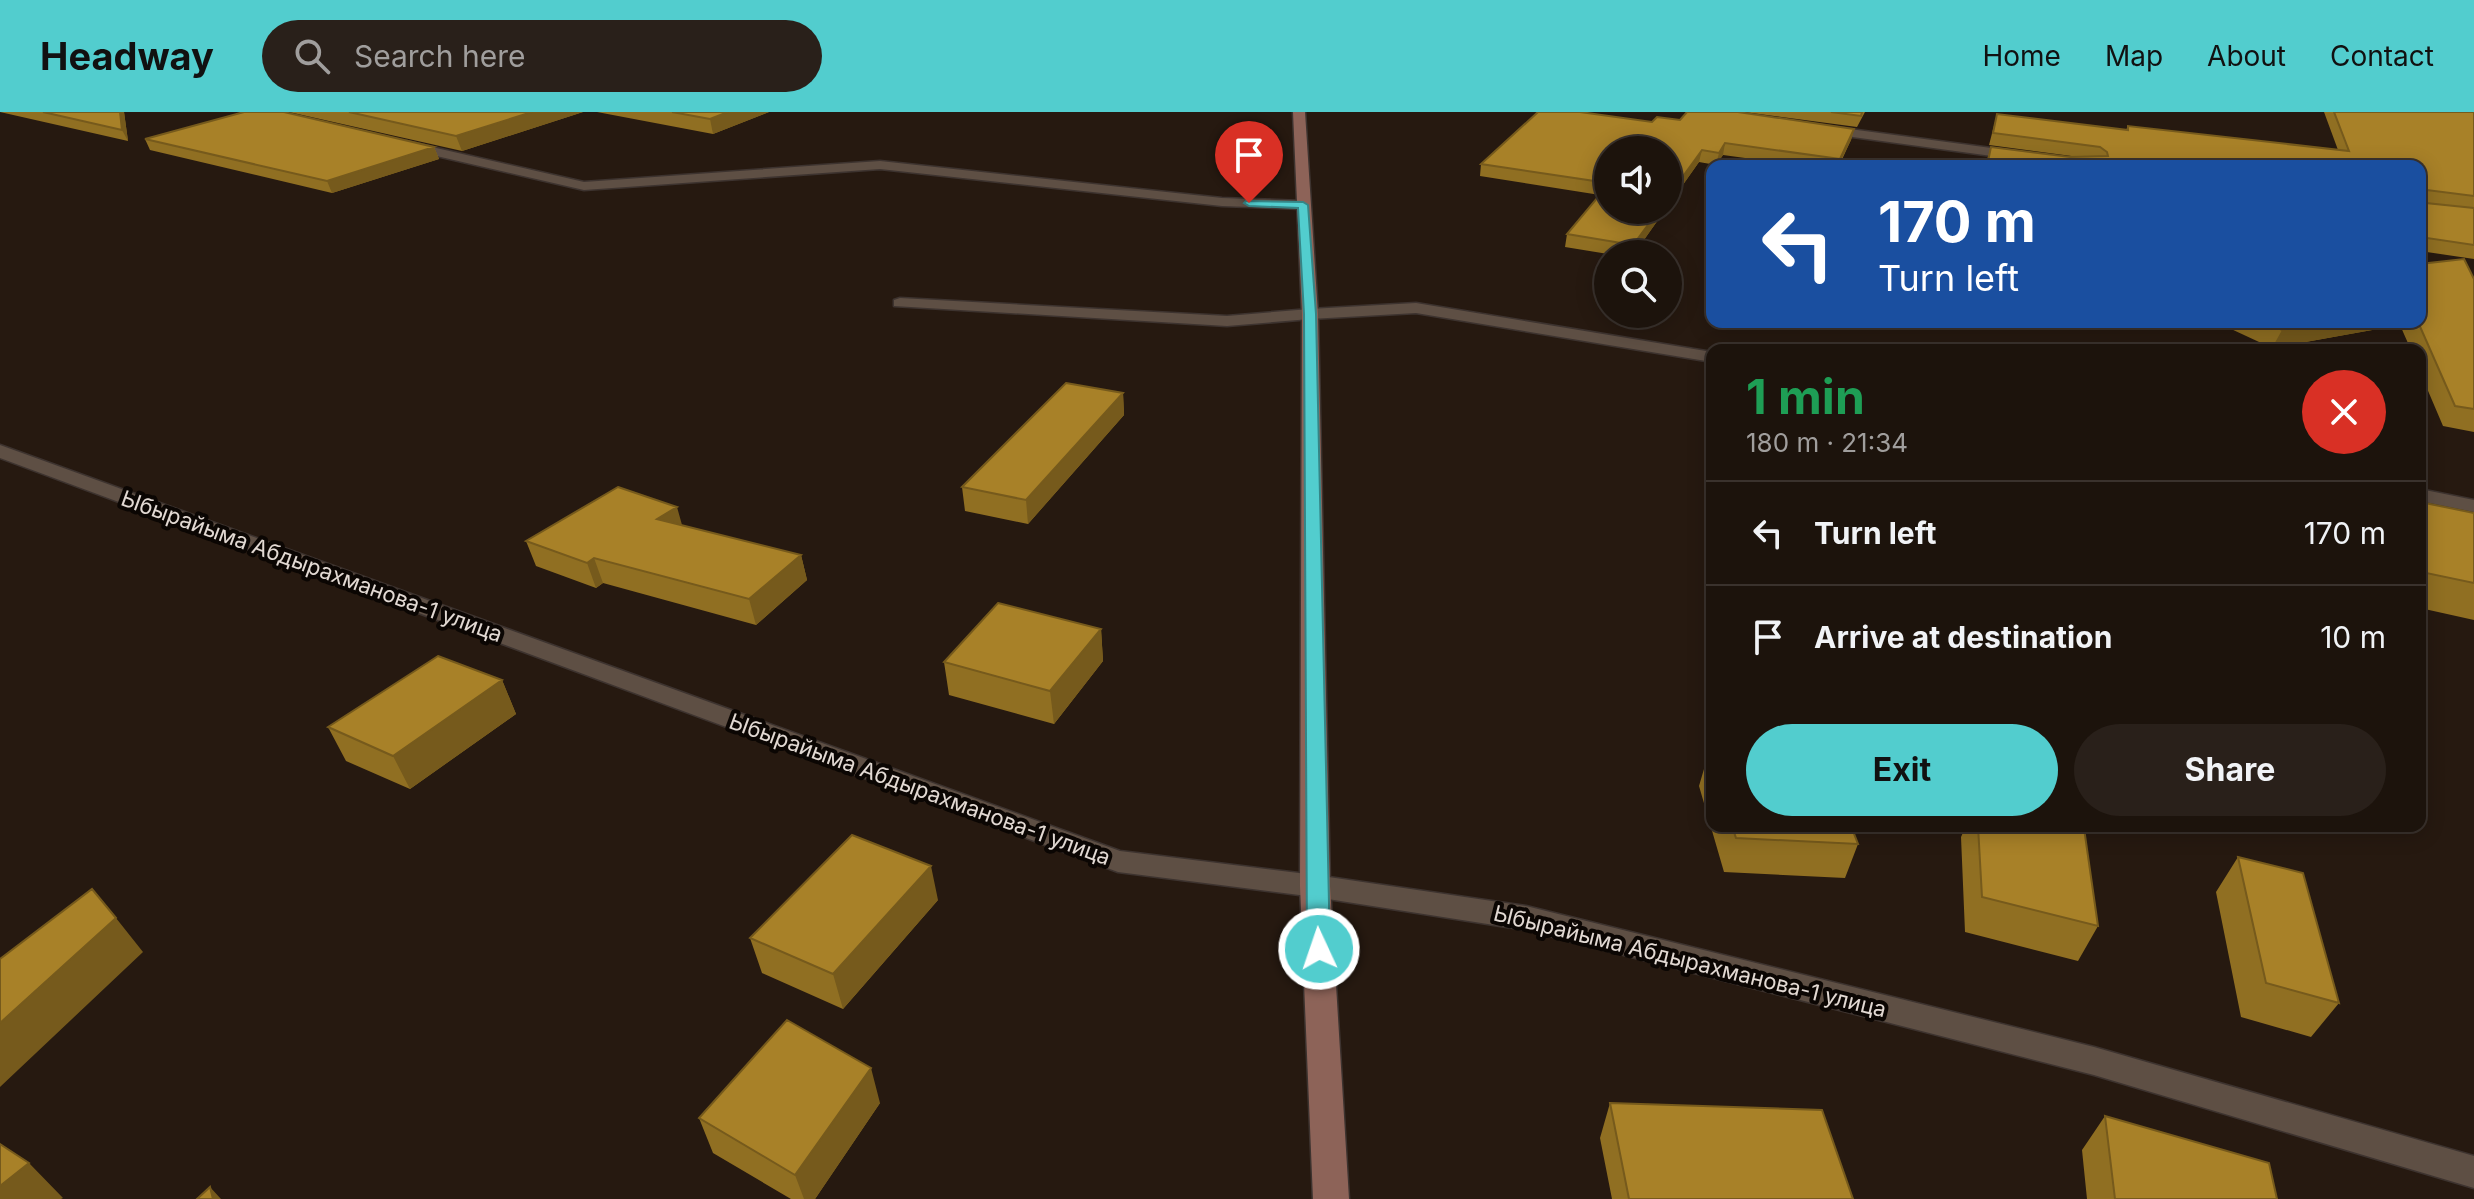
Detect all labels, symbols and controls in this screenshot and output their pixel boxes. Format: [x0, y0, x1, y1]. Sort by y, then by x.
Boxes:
search box [262, 20, 822, 92]
text: Headway [40, 33, 214, 79]
icon: search [290, 34, 334, 78]
text: Search here [354, 38, 525, 74]
text: Home [1982, 39, 2061, 73]
text: Map [2105, 39, 2163, 73]
text: About [2207, 39, 2286, 73]
text: Contact [2330, 39, 2434, 73]
pin [1215, 121, 1283, 203]
icon: arrive [1227, 133, 1271, 177]
map controls [1594, 136, 1682, 328]
button: sound [1594, 136, 1682, 224]
text: 170 m [1878, 188, 2036, 256]
icon: left [1746, 192, 1850, 296]
button: search [1594, 240, 1682, 328]
text: Turn left [1878, 256, 2019, 300]
text: 1 min [1746, 367, 1865, 426]
button: close [2302, 370, 2386, 454]
text: 180 m · 21:34 [1746, 427, 1908, 458]
street label: Ыбырайыма Абдырахманова-1 улица [118, 485, 506, 647]
icon: left [1746, 511, 1790, 555]
text: Turn left [1814, 515, 1936, 551]
text: 170 m [2304, 515, 2386, 551]
icon: arrive [1746, 615, 1790, 659]
text: Arrive at destination [1814, 619, 2112, 655]
text: 10 m [2320, 619, 2386, 655]
street label: Ыбырайыма Абдырахманова-1 улица [726, 708, 1114, 870]
button: Exit [1746, 724, 2058, 816]
button: Share [2074, 724, 2386, 816]
street label: Ыбырайыма Абдырахманова-1 улица [1491, 900, 1889, 1022]
position arrow [1277, 907, 1361, 991]

